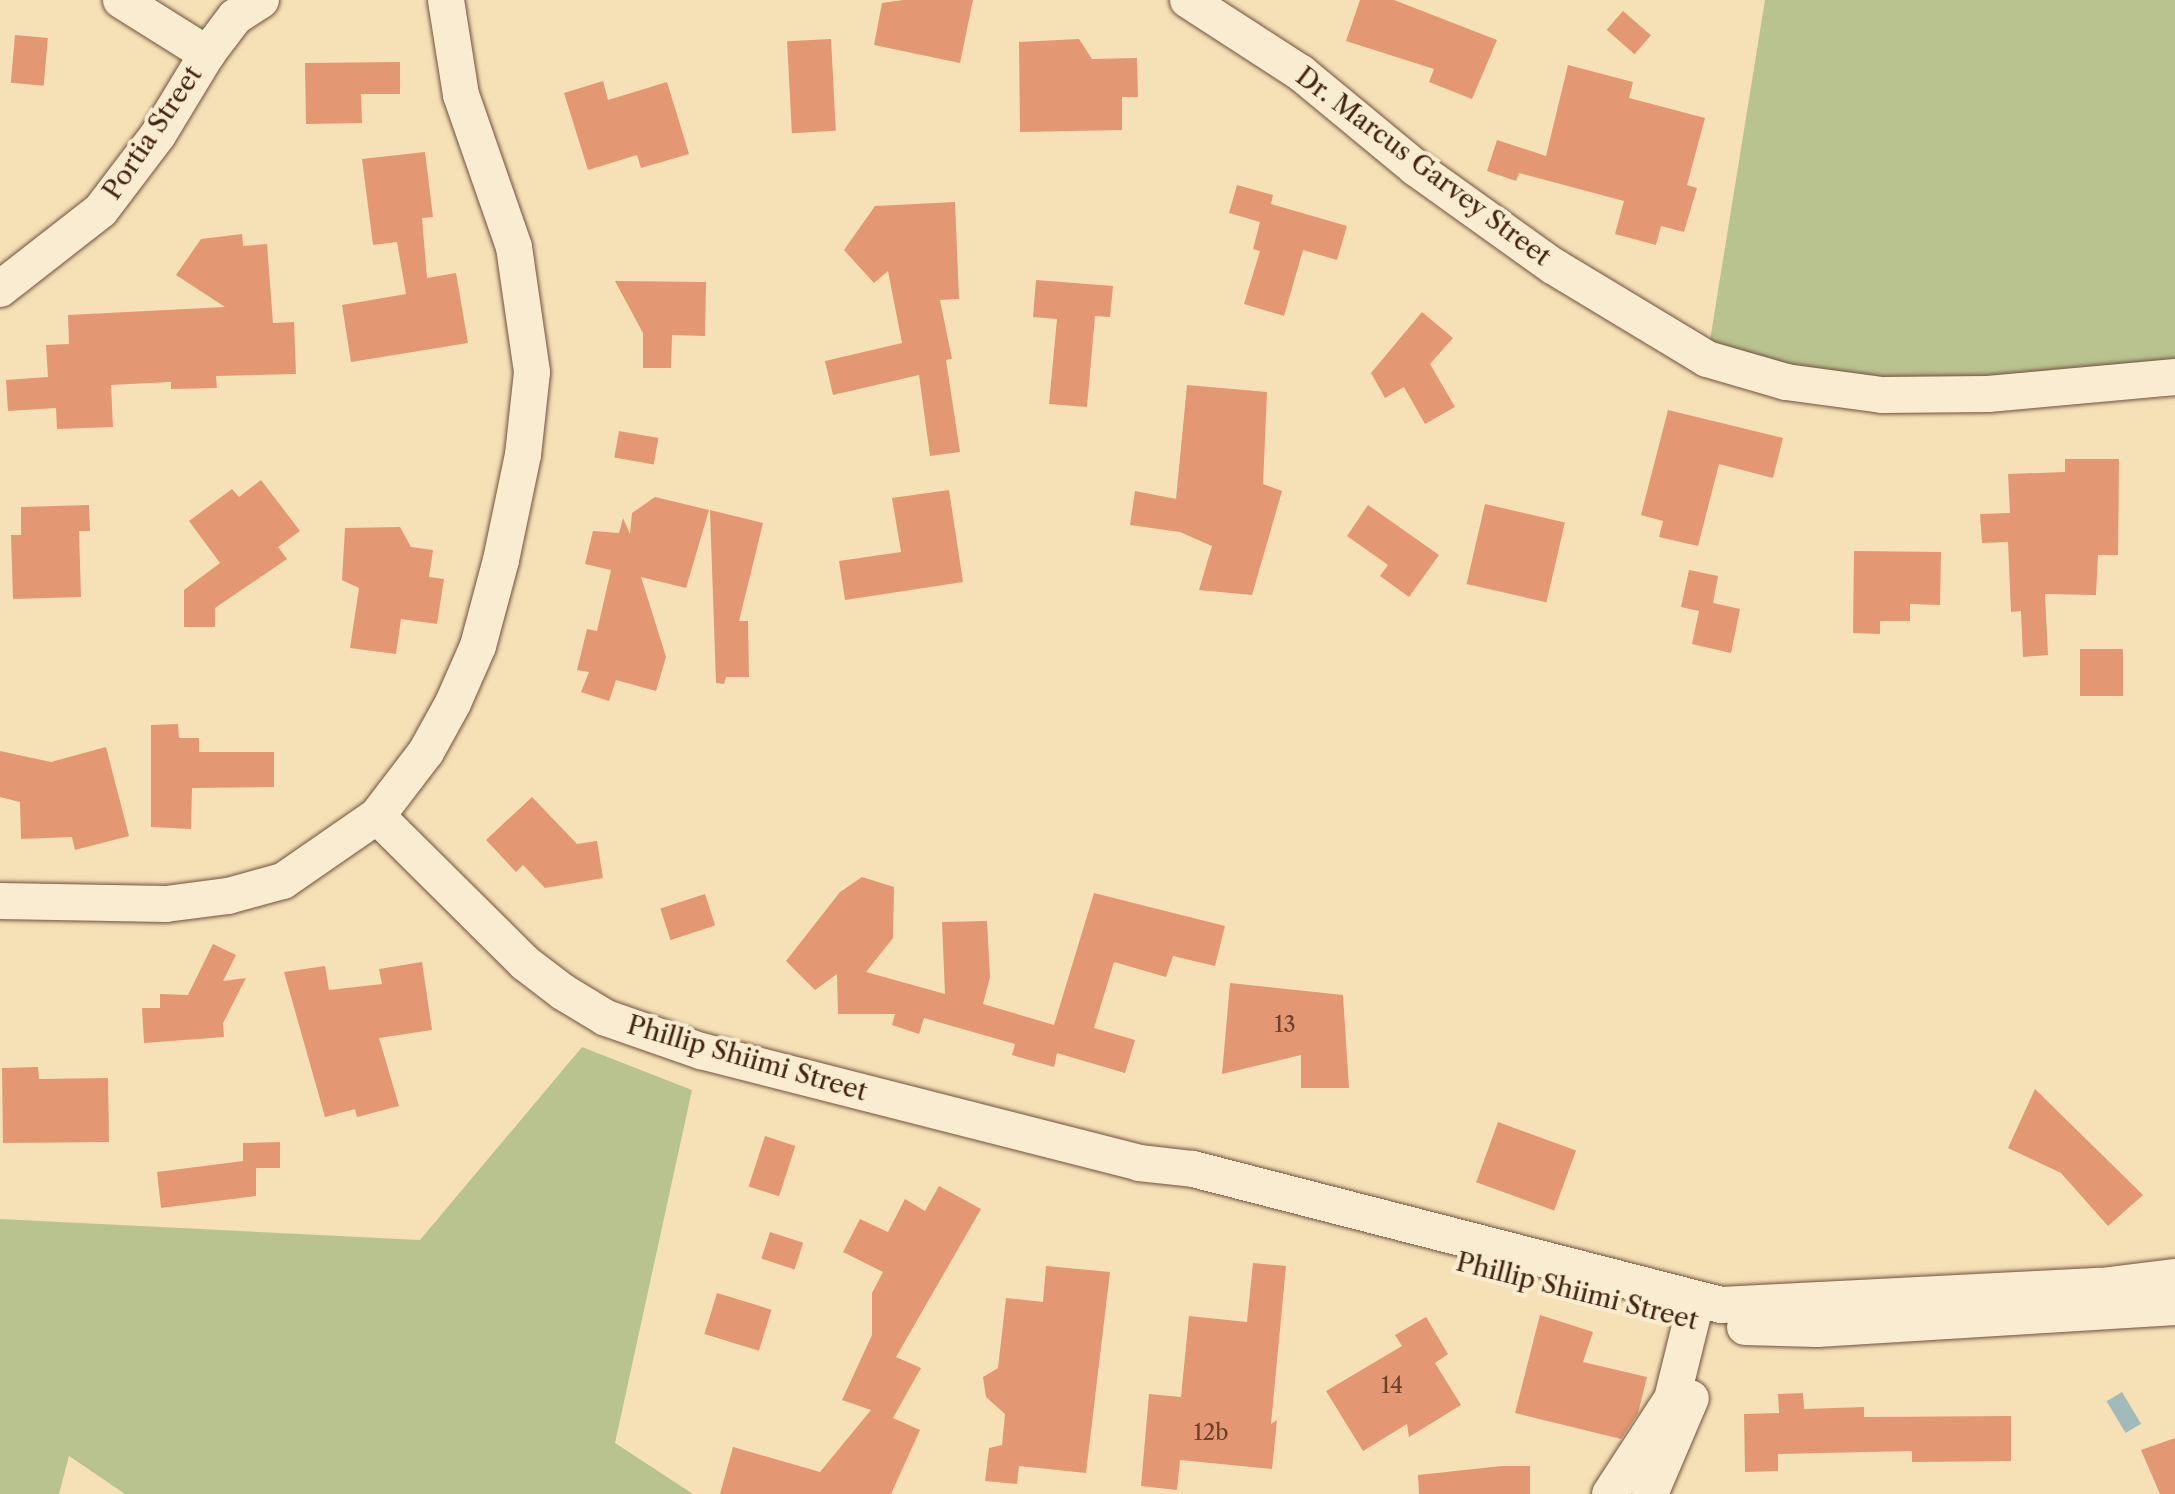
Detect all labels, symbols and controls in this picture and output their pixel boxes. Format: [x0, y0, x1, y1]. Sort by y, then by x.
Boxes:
street label: Portia Street [97, 60, 209, 206]
street label: Dr. Marcus Garvey Street [1289, 61, 1557, 273]
street label: Phillip Shiimi Street [623, 1010, 871, 1108]
house number: 13 [1274, 1012, 1296, 1038]
street label: Phillip Shiimi Street [1453, 1247, 1701, 1337]
house number: 14 [1381, 1373, 1403, 1399]
house number: 12b [1193, 1420, 1229, 1446]

